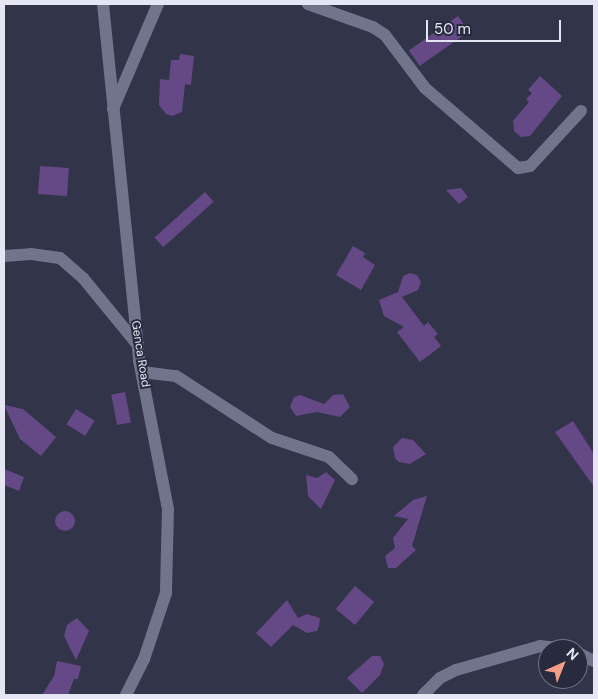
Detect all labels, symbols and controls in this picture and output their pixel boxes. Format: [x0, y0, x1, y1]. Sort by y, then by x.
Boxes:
scale bar [428, 10, 563, 42]
text: 50 m [434, 19, 471, 39]
street label: Genca Road [128, 320, 152, 388]
north arrow [538, 639, 588, 689]
text: N [563, 644, 583, 664]

